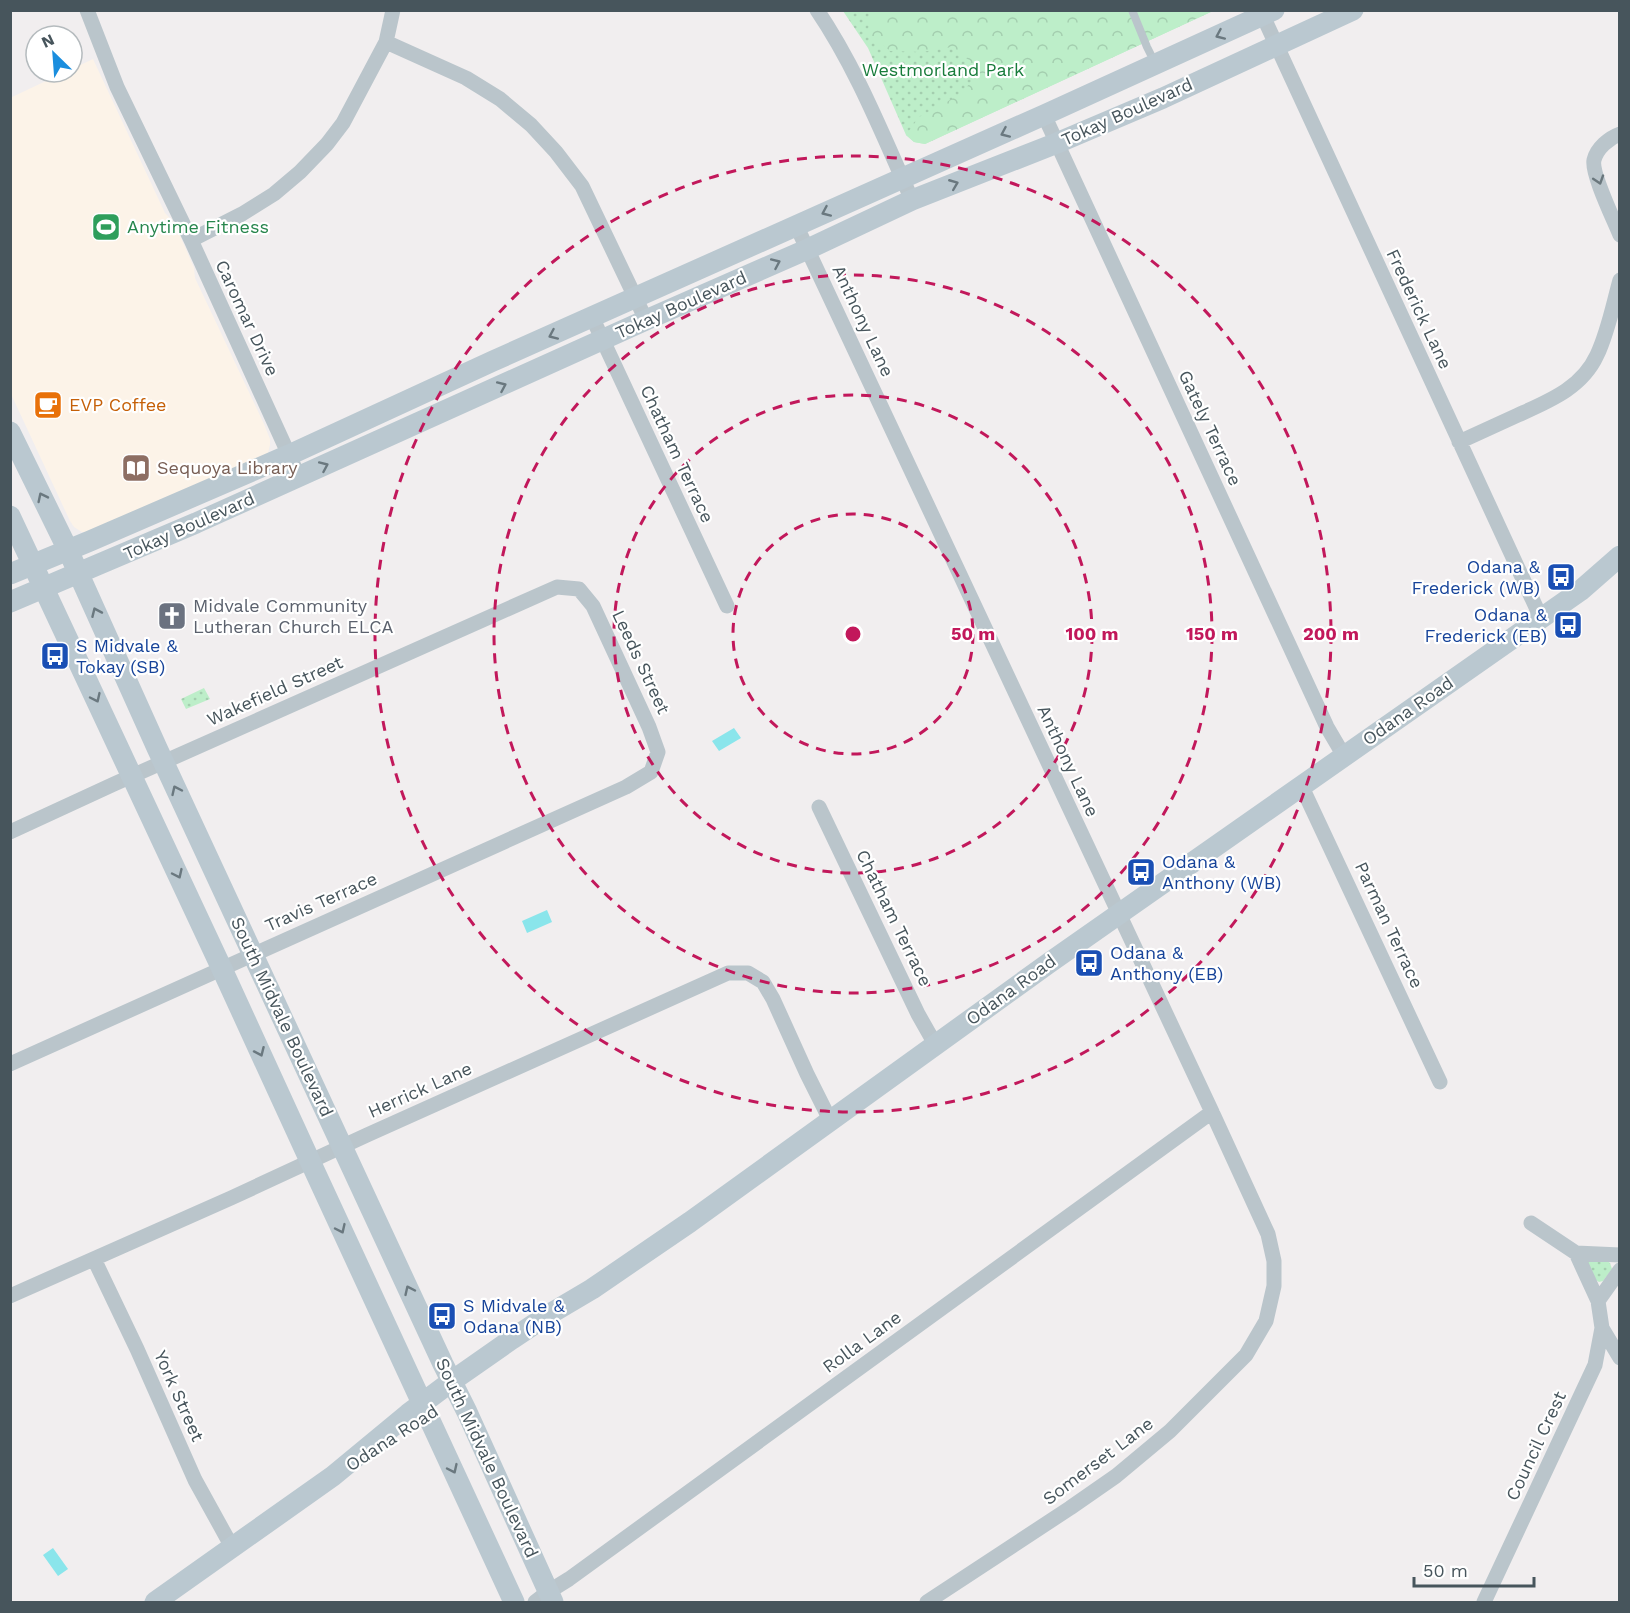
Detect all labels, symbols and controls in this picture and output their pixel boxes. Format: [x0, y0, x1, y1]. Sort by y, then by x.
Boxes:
north arrow [24, 24, 84, 84]
one-way arrow [1216, 27, 1227, 39]
text: N [38, 30, 57, 52]
park label: Westmorland Park [862, 59, 1024, 80]
street label: Tokay Boulevard [1058, 73, 1196, 150]
one-way arrow [1000, 126, 1011, 138]
one-way arrow [1592, 174, 1604, 185]
one-way arrow [948, 178, 959, 191]
one-way arrow [822, 204, 833, 216]
sports icon: Anytime Fitness [90, 211, 122, 243]
place label: Anytime Fitness [127, 216, 269, 237]
street label: Frederick Lane [1382, 245, 1456, 372]
street label: Caromar Drive [211, 256, 284, 379]
one-way arrow [769, 258, 780, 270]
street label: Anthony Lane [828, 262, 898, 380]
street label: Tokay Boulevard [612, 266, 750, 343]
one-way arrow [548, 327, 559, 339]
street label: Gately Terrace [1175, 367, 1246, 489]
one-way arrow [496, 381, 507, 393]
street label: Chatham Terrace [636, 382, 719, 526]
cafe icon: EVP Coffee [32, 389, 64, 421]
place label: EVP Coffee [69, 394, 167, 415]
library icon: Sequoya Library [120, 452, 152, 484]
place label: Sequoya Library [157, 457, 298, 478]
one-way arrow [318, 461, 329, 473]
street label: Tokay Boulevard [120, 487, 258, 564]
one-way arrow [38, 493, 50, 504]
place label: Odana & Frederick (WB) [1411, 556, 1541, 598]
bus stop icon: Odana & Frederick (WB) [1545, 561, 1577, 593]
place label: Midvale Community Lutheran Church ELCA [193, 595, 393, 637]
church icon: Midvale Community Lutheran Church ELCA [156, 600, 188, 632]
place label: Odana & Frederick (EB) [1424, 604, 1548, 646]
street label: Leeds Street [608, 606, 675, 718]
one-way arrow [91, 607, 103, 618]
bus stop icon: Odana & Frederick (EB) [1552, 609, 1584, 641]
text: 50 m [951, 623, 995, 644]
text: 100 m [1065, 623, 1119, 644]
text: 150 m [1186, 623, 1238, 644]
text: 200 m [1303, 623, 1359, 644]
centre of rings [843, 624, 863, 644]
place label: S Midvale & Tokay (SB) [76, 635, 178, 677]
bus stop icon: S Midvale & Tokay (SB) [39, 640, 71, 672]
street label: Wakefield Street [204, 651, 346, 730]
street label: Odana Road [1358, 672, 1457, 750]
one-way arrow [88, 691, 100, 702]
street label: Anthony Lane [1033, 702, 1103, 820]
one-way arrow [172, 785, 184, 796]
street label: Chatham Terrace [852, 846, 937, 990]
place label: Odana & Anthony (WB) [1162, 851, 1281, 893]
bus stop icon: Odana & Anthony (WB) [1125, 856, 1157, 888]
street label: Parman Terrace [1351, 858, 1428, 991]
street label: Travis Terrace [262, 867, 380, 936]
one-way arrow [170, 868, 182, 879]
street label: South Midvale Boulevard [227, 914, 338, 1120]
place label: Odana & Anthony (EB) [1110, 942, 1223, 984]
bus stop icon: Odana & Anthony (EB) [1073, 947, 1105, 979]
street label: Odana Road [962, 950, 1060, 1029]
one-way arrow [252, 1045, 264, 1056]
street label: Herrick Lane [365, 1057, 475, 1122]
one-way arrow [334, 1222, 346, 1233]
one-way arrow [404, 1286, 416, 1297]
place label: S Midvale & Odana (NB) [463, 1295, 565, 1337]
bus stop icon: S Midvale & Odana (NB) [426, 1300, 458, 1332]
street label: Rolla Lane [818, 1306, 905, 1377]
street label: York Street [150, 1347, 209, 1445]
street label: South Midvale Boulevard [432, 1355, 543, 1561]
street label: Council Crest [1501, 1387, 1570, 1504]
street label: Odana Road [342, 1400, 442, 1475]
street label: Somerset Lane [1038, 1412, 1157, 1509]
one-way arrow [446, 1462, 458, 1473]
scale bar [1414, 1550, 1534, 1588]
text: 50 m [1423, 1560, 1468, 1581]

